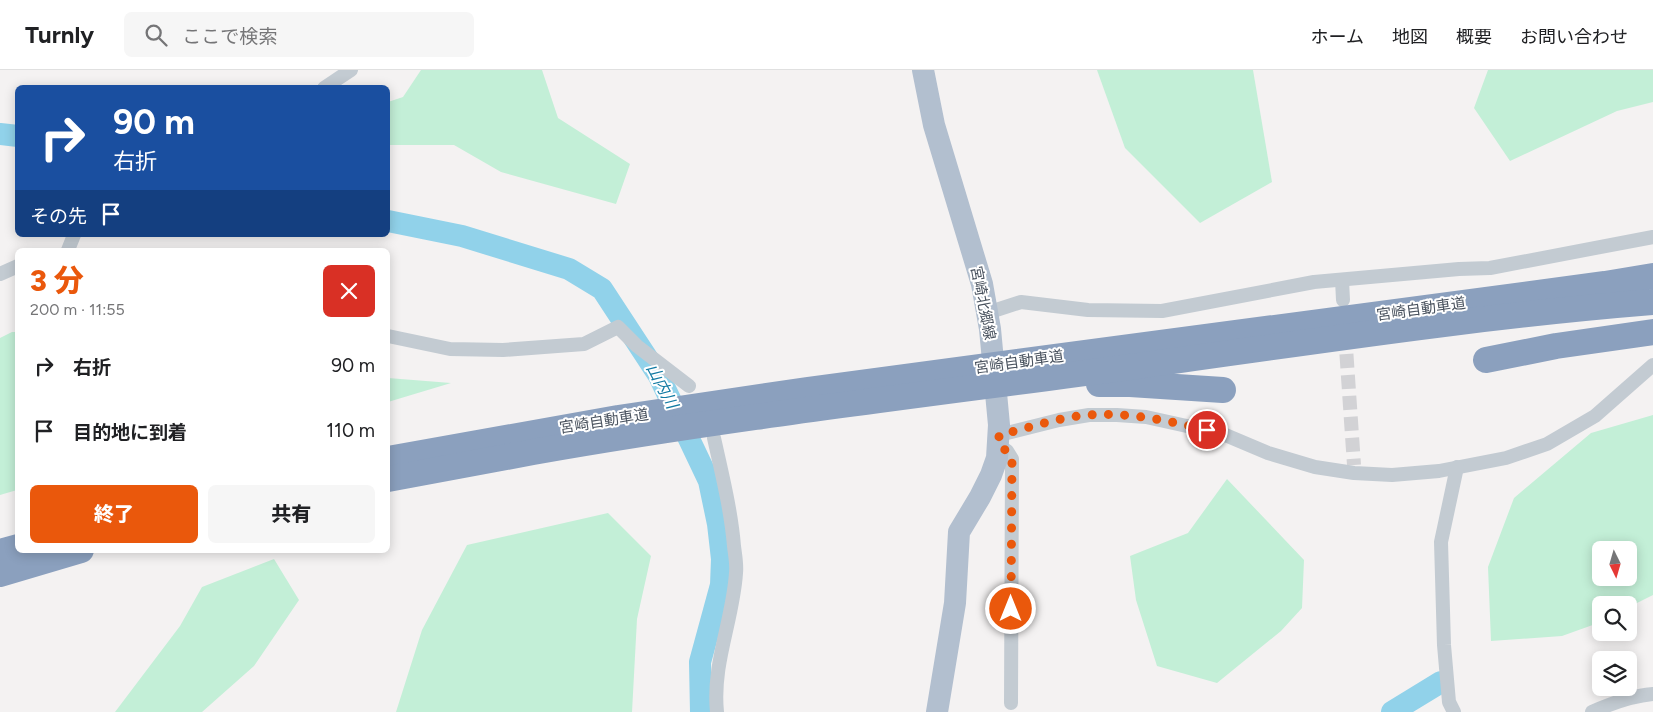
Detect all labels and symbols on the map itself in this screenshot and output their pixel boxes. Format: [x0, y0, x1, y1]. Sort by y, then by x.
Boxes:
street label: 宮崎北郷線 [967, 264, 999, 342]
street label: 宮崎自動車道 [1375, 294, 1467, 324]
street label: 宮崎自動車道 [973, 347, 1065, 377]
water label: 山内川 [642, 360, 683, 413]
street label: 宮崎自動車道 [558, 405, 650, 437]
pin [1186, 409, 1228, 451]
north arrow [1592, 541, 1638, 586]
position arrow [984, 582, 1036, 634]

